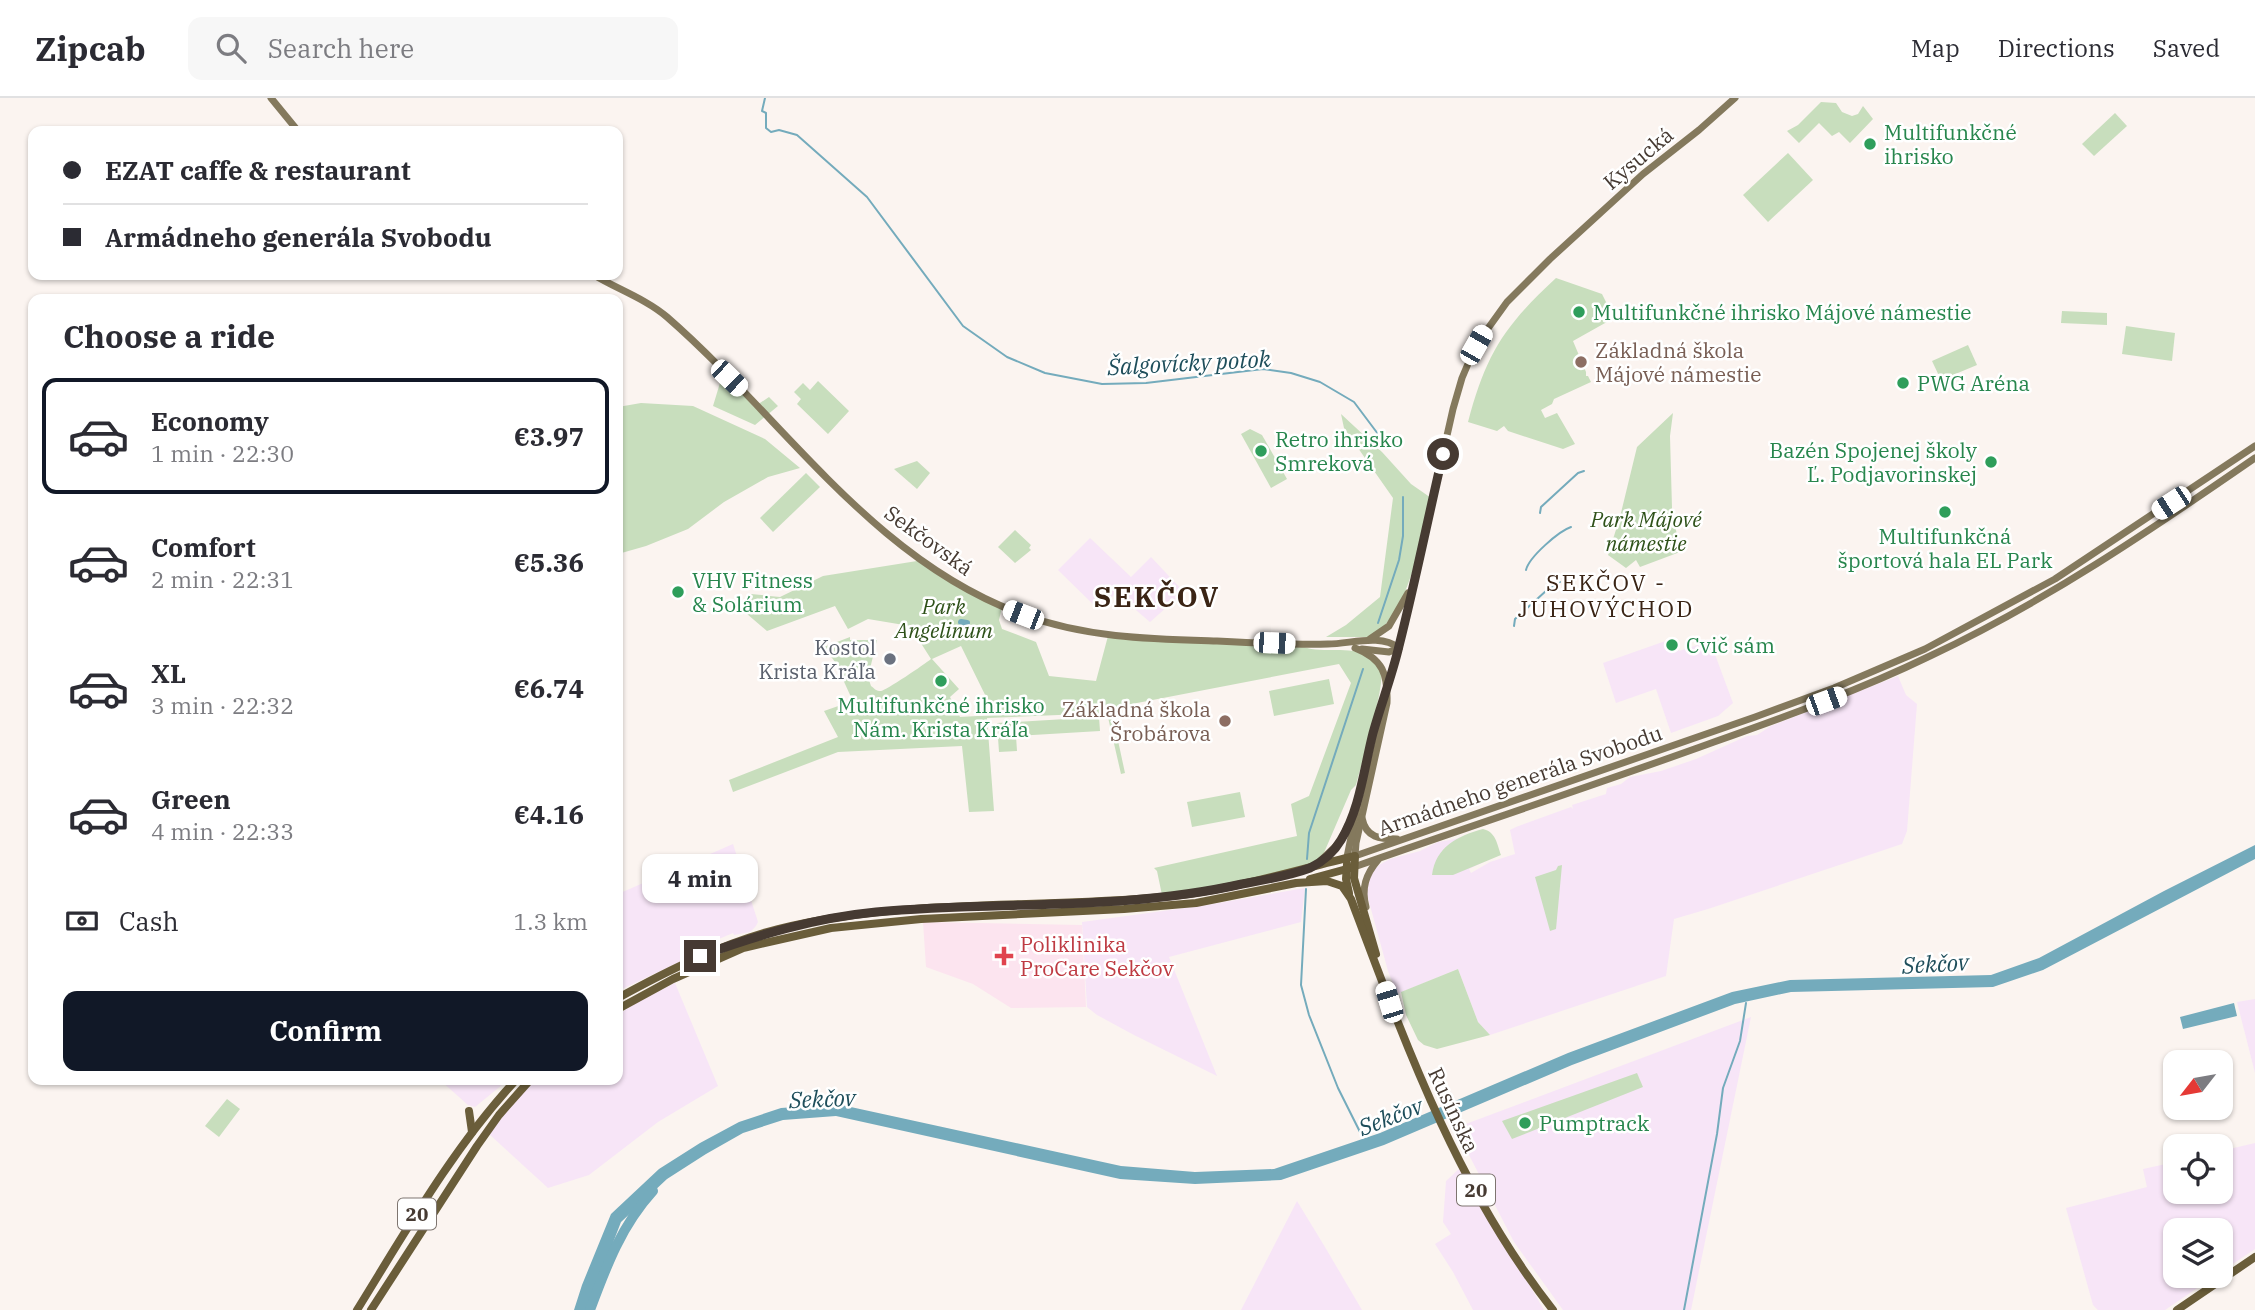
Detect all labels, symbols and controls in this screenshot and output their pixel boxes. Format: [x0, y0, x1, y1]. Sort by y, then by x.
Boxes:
search box [188, 17, 678, 80]
text: Zipcab [35, 27, 146, 70]
icon: search [212, 29, 250, 67]
text: Search here [268, 31, 414, 65]
text: Map [1911, 32, 1960, 64]
text: Directions [1998, 32, 2115, 64]
text: Saved [2153, 32, 2220, 64]
place label: Multifunkčné ihrisko [1884, 118, 2017, 170]
street label: Kysucká [1597, 121, 1679, 195]
marker: Multifunkčné ihrisko [1862, 136, 1878, 152]
text: EZAT caffe & restaurant [105, 153, 411, 187]
text: Armádneho generála Svobodu [105, 220, 492, 254]
place label: Multifunkčné ihrisko Májové námestie [1593, 298, 1972, 326]
marker: Multifunkčné ihrisko Májové námestie [1571, 304, 1587, 320]
text: Choose a ride [63, 315, 275, 357]
car [1457, 322, 1496, 368]
place label: Základná škola Májové námestie [1595, 336, 1761, 388]
water label: Šalgovícky potok [1105, 343, 1272, 381]
marker: Základná škola Májové námestie [1573, 354, 1589, 370]
car [707, 356, 752, 400]
place label: PWG Aréna [1917, 369, 2030, 397]
marker: PWG Aréna [1895, 375, 1911, 391]
text: Economy [151, 404, 269, 438]
icon: car [67, 405, 130, 468]
text: €3.97 [514, 419, 584, 453]
place label: Retro ihrisko Smreková [1275, 425, 1403, 477]
place label: Bazén Spojenej školy Ľ. Podjavorinskej [1769, 436, 1978, 488]
text: 1 min · 22:30 [151, 438, 294, 468]
route start [1427, 438, 1459, 470]
marker: Retro ihrisko Smreková [1253, 443, 1269, 459]
marker: Bazén Spojenej školy Ľ. Podjavorinskej [1983, 454, 1999, 470]
car [2148, 483, 2195, 523]
street label: Sekčovská [879, 498, 979, 582]
marker: Multifunkčná športová hala EL Park [1937, 504, 1953, 520]
park label: Park Májové námestie [1589, 505, 1702, 557]
place label: Multifunkčná športová hala EL Park [1838, 522, 2053, 574]
text: Comfort [151, 530, 256, 564]
icon: car [67, 531, 130, 594]
text: €5.36 [514, 545, 584, 579]
text: 2 min · 22:31 [151, 564, 294, 594]
place label: VHV Fitness & Solárium [692, 566, 813, 618]
district label: SEKČOV - JUHOVÝCHOD [1518, 567, 1694, 623]
district label: SEKČOV [1094, 578, 1220, 615]
marker: VHV Fitness & Solárium [670, 584, 686, 600]
park label: Park Angelinum [893, 592, 993, 644]
car [1000, 598, 1047, 632]
place label: Cvič sám [1686, 631, 1775, 659]
car [1253, 632, 1296, 654]
place label: Kostol Krista Kráľa [758, 633, 876, 685]
marker: Cvič sám [1664, 637, 1680, 653]
marker: Kostol Krista Kráľa [882, 651, 898, 667]
text: XL [151, 656, 186, 690]
icon: car [67, 657, 130, 720]
text: €6.74 [514, 671, 584, 705]
marker: Multifunkčné ihrisko Nám. Krista Kráľa [933, 673, 949, 689]
car [1803, 684, 1850, 718]
text: 3 min · 22:32 [151, 690, 294, 720]
place label: Multifunkčné ihrisko Nám. Krista Kráľa [837, 691, 1045, 743]
place label: Základná škola Šrobárova [1062, 695, 1211, 747]
marker: Základná škola Šrobárova [1217, 713, 1233, 729]
street label: Armádneho generála Svobodu [1374, 718, 1666, 842]
text: Green [151, 782, 231, 816]
icon: car [67, 783, 130, 846]
text: €4.16 [514, 797, 584, 831]
text: 4 min · 22:33 [151, 816, 294, 846]
callout: 4 min [642, 854, 758, 904]
text: 4 min [668, 863, 732, 893]
icon: cash [63, 902, 101, 940]
text: Cash [119, 904, 179, 938]
text: 1.3 km [514, 906, 588, 936]
place label: Poliklinika ProCare Sekčov [1020, 930, 1174, 982]
route end [684, 940, 716, 972]
marker: Poliklinika ProCare Sekčov [994, 946, 1014, 966]
water label: Sekčov [1900, 946, 1971, 980]
car [1373, 979, 1406, 1025]
button: Confirm [63, 991, 588, 1071]
north arrow [2163, 1050, 2233, 1120]
map controls [2163, 1050, 2233, 1288]
street label: Rusínska [1422, 1063, 1486, 1157]
water label: Sekčov [787, 1082, 858, 1114]
water label: Sekčov [1353, 1089, 1429, 1142]
place label: Pumptrack [1539, 1109, 1650, 1137]
marker: Pumptrack [1517, 1115, 1533, 1131]
button: locate [2163, 1134, 2233, 1204]
road number: 20 [1457, 1174, 1495, 1206]
road number: 20 [398, 1198, 436, 1230]
button: layers [2163, 1218, 2233, 1288]

